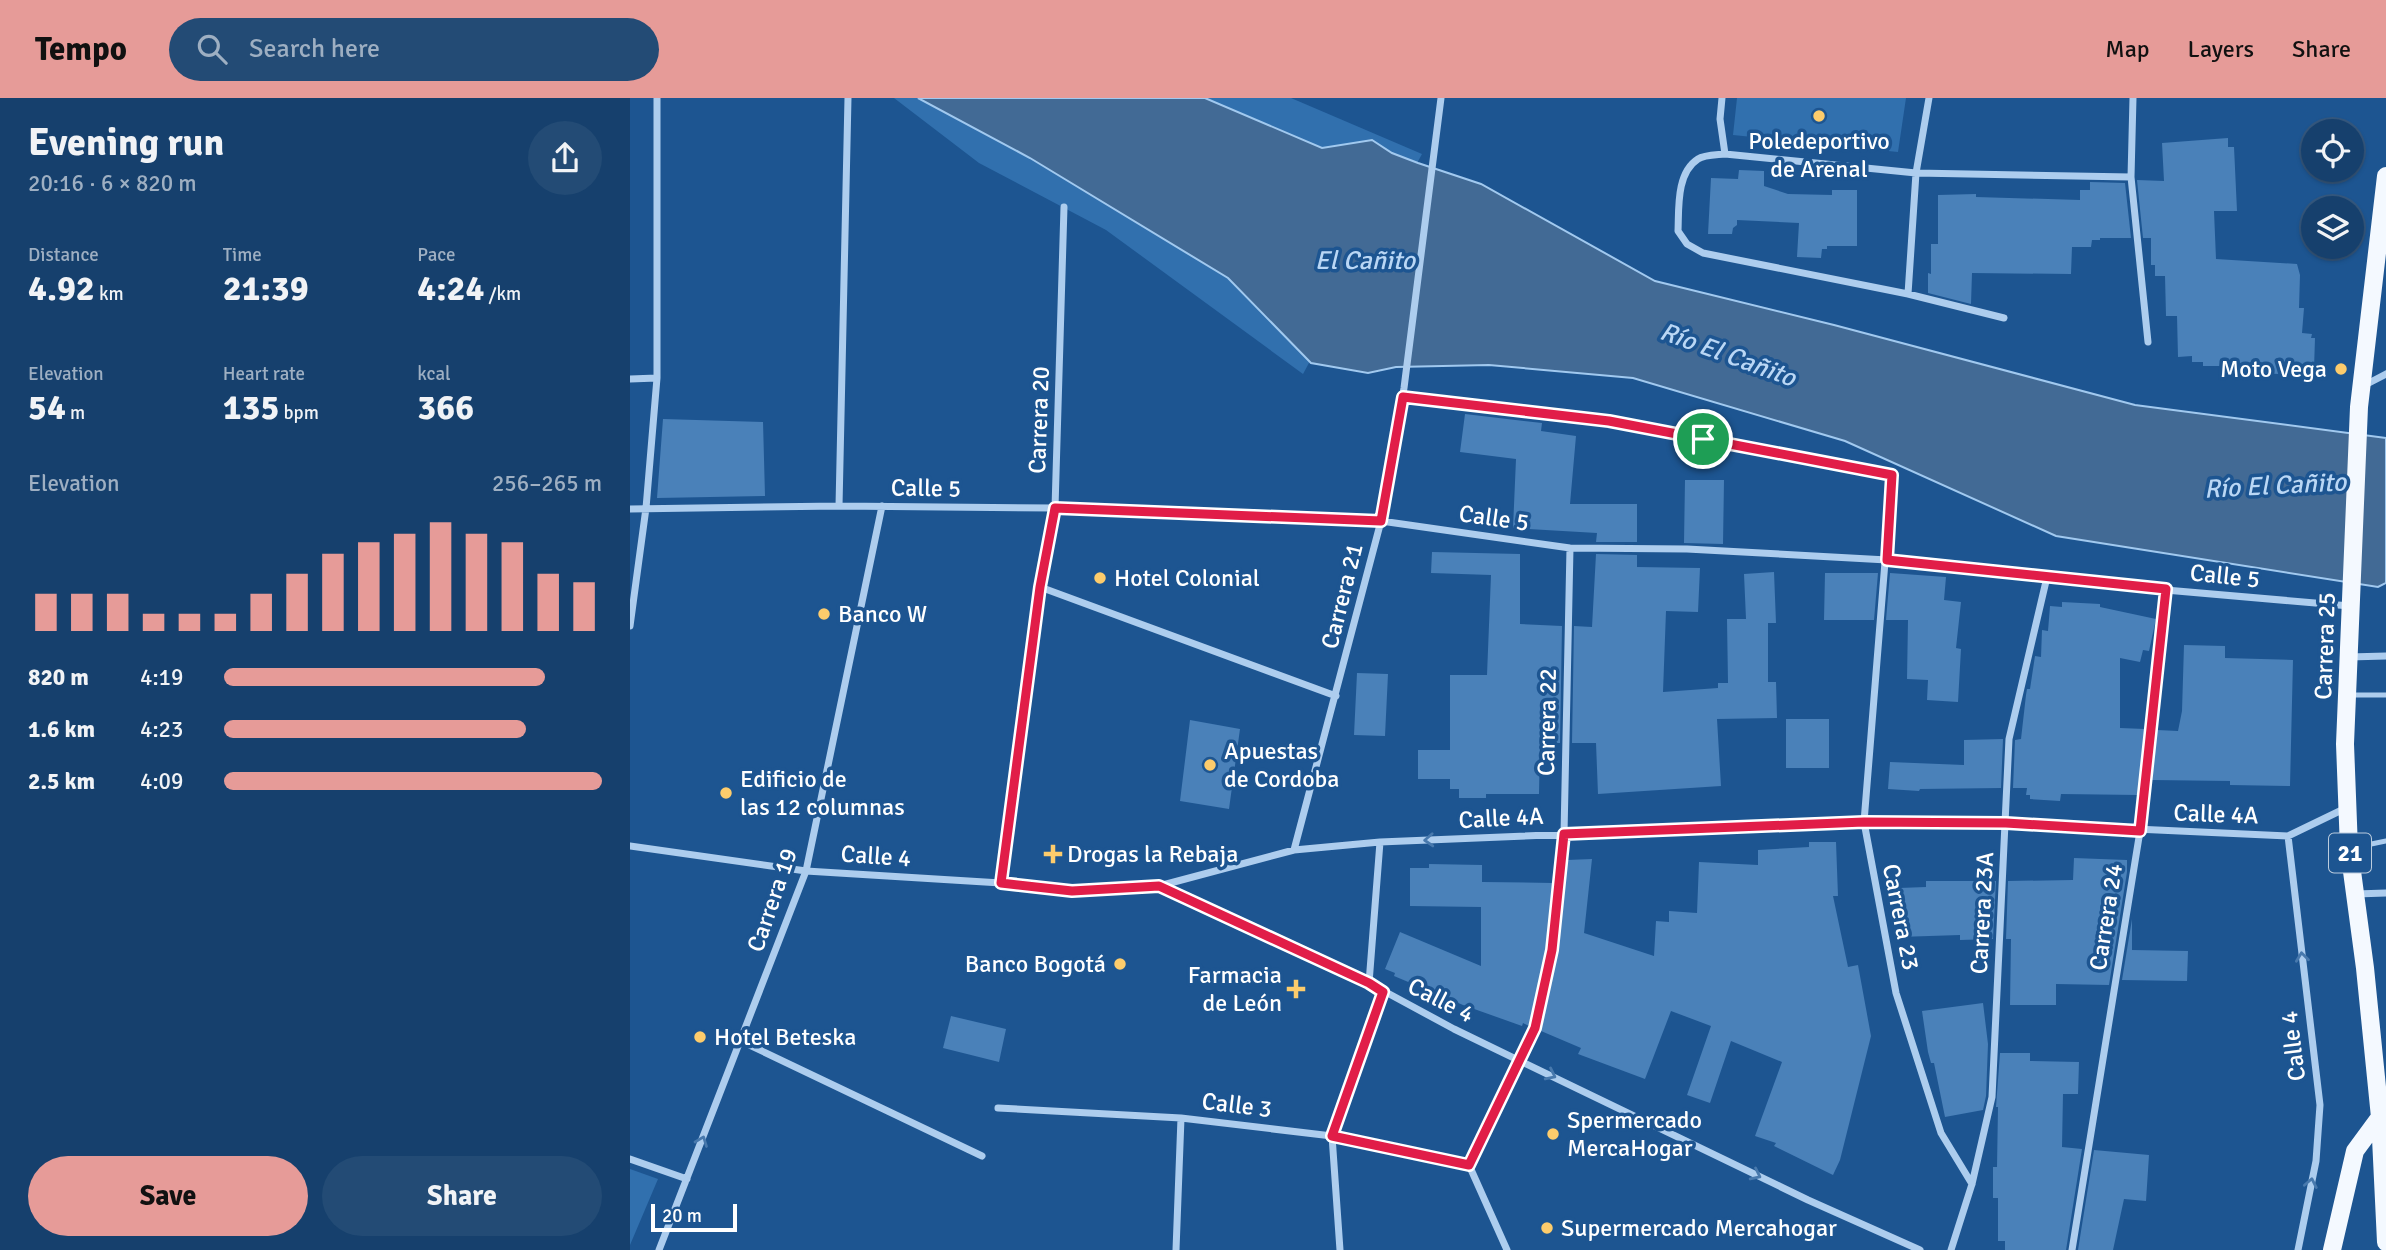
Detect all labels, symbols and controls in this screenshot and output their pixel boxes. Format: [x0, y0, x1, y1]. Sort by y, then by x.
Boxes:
search box [169, 18, 659, 81]
text: Tempo [35, 29, 127, 70]
icon: search [193, 30, 231, 68]
text: Search here [249, 33, 380, 65]
text: Map [2105, 34, 2150, 64]
text: Layers [2188, 34, 2254, 64]
text: Share [2292, 34, 2351, 64]
marker: Poledeportivo de Arenal [1811, 108, 1827, 124]
text: Evening run [28, 119, 224, 166]
map controls [2301, 119, 2364, 259]
button: locate [2301, 119, 2364, 182]
button: share [528, 121, 602, 195]
place label: Poledeportivo de Arenal [1748, 126, 1890, 184]
text: 20:16 · 6 × 820 m [28, 169, 197, 198]
button: layers [2301, 196, 2364, 259]
text: Distance [28, 243, 99, 267]
text: Time [223, 243, 262, 267]
text: Pace [417, 243, 456, 267]
water label: El Cañito [1315, 245, 1417, 277]
text: 4.92 [28, 267, 95, 310]
text: 21:39 [223, 267, 309, 310]
text: 4:24 [417, 267, 484, 310]
text: km [95, 282, 124, 306]
text: /km [484, 282, 521, 306]
water label: Río El Cañito [1655, 316, 1801, 395]
place label: Moto Vega [2220, 354, 2327, 384]
marker: Moto Vega [2333, 361, 2349, 377]
text: Elevation [28, 362, 104, 386]
text: Heart rate [223, 362, 305, 386]
text: kcal [417, 362, 451, 386]
street label: Carrera 20 [1022, 366, 1056, 474]
text: 54 [28, 386, 66, 429]
text: 135 [223, 386, 279, 429]
text: 366 [417, 386, 474, 429]
text: m [66, 401, 85, 425]
text: bpm [279, 401, 319, 425]
pin [1673, 409, 1733, 469]
icon: arrive [1684, 420, 1722, 458]
water label: Río El Cañito [2203, 466, 2348, 506]
text: Elevation [28, 469, 120, 498]
text: 256–265 m [492, 469, 602, 498]
street label: Calle 5 [891, 472, 961, 504]
street label: Calle 5 [1457, 498, 1531, 538]
street label: Carrera 21 [1314, 540, 1370, 652]
street label: Calle 5 [2188, 557, 2262, 595]
place label: Hotel Colonial [1114, 563, 1260, 593]
marker: Hotel Colonial [1092, 570, 1108, 586]
street label: Carrera 25 [2308, 592, 2342, 700]
place label: Banco W [838, 599, 927, 629]
marker: Banco W [816, 606, 832, 622]
text: 820 m [28, 663, 89, 692]
text: 4:19 [140, 663, 183, 692]
street label: Carrera 22 [1531, 668, 1563, 776]
text: 1.6 km [28, 715, 95, 744]
text: 4:23 [140, 715, 183, 744]
place label: Apuestas de Cordoba [1224, 736, 1339, 794]
marker: Apuestas de Cordoba [1202, 757, 1218, 773]
place label: Edificio de las 12 columnas [740, 764, 905, 822]
text: 2.5 km [28, 767, 95, 796]
text: 4:09 [140, 767, 183, 796]
marker: Edificio de las 12 columnas [718, 785, 734, 801]
street label: Calle 4A [2173, 798, 2259, 830]
street label: Calle 4A [1458, 801, 1545, 835]
one-way arrow [1423, 833, 1434, 848]
road number: 21 [2329, 834, 2371, 873]
street label: Calle 4 [840, 839, 912, 873]
place label: Drogas la Rebaja [1067, 839, 1238, 869]
street label: Carrera 19 [740, 844, 804, 956]
marker: Drogas la Rebaja [1045, 846, 1061, 862]
street label: Carrera 23A [1964, 851, 2000, 975]
street label: Carrera 23 [1876, 861, 1926, 973]
street label: Carrera 24 [2083, 861, 2129, 973]
place label: Banco Bogotá [965, 949, 1106, 979]
one-way arrow [2295, 951, 2310, 963]
marker: Banco Bogotá [1112, 956, 1128, 972]
place label: Farmacia de León [1188, 960, 1282, 1018]
street label: Calle 4 [1403, 971, 1479, 1029]
marker: Farmacia de León [1288, 981, 1304, 997]
street label: Calle 4 [2274, 1009, 2312, 1083]
place label: Hotel Beteska [714, 1022, 856, 1052]
marker: Hotel Beteska [692, 1029, 708, 1045]
one-way arrow [1544, 1067, 1556, 1081]
street label: Calle 3 [1200, 1086, 1274, 1124]
place label: Spermercado MercaHogar [1567, 1105, 1702, 1163]
marker: Spermercado MercaHogar [1545, 1126, 1561, 1142]
one-way arrow [694, 1136, 708, 1148]
button: Save [28, 1156, 308, 1236]
button: Share [322, 1156, 602, 1236]
one-way arrow [1749, 1166, 1761, 1180]
one-way arrow [2303, 1177, 2318, 1189]
scale bar [651, 1201, 737, 1233]
text: 20 m [662, 1204, 702, 1228]
place label: Supermercado Mercahogar [1561, 1213, 1837, 1243]
marker: Supermercado Mercahogar [1539, 1220, 1555, 1236]

